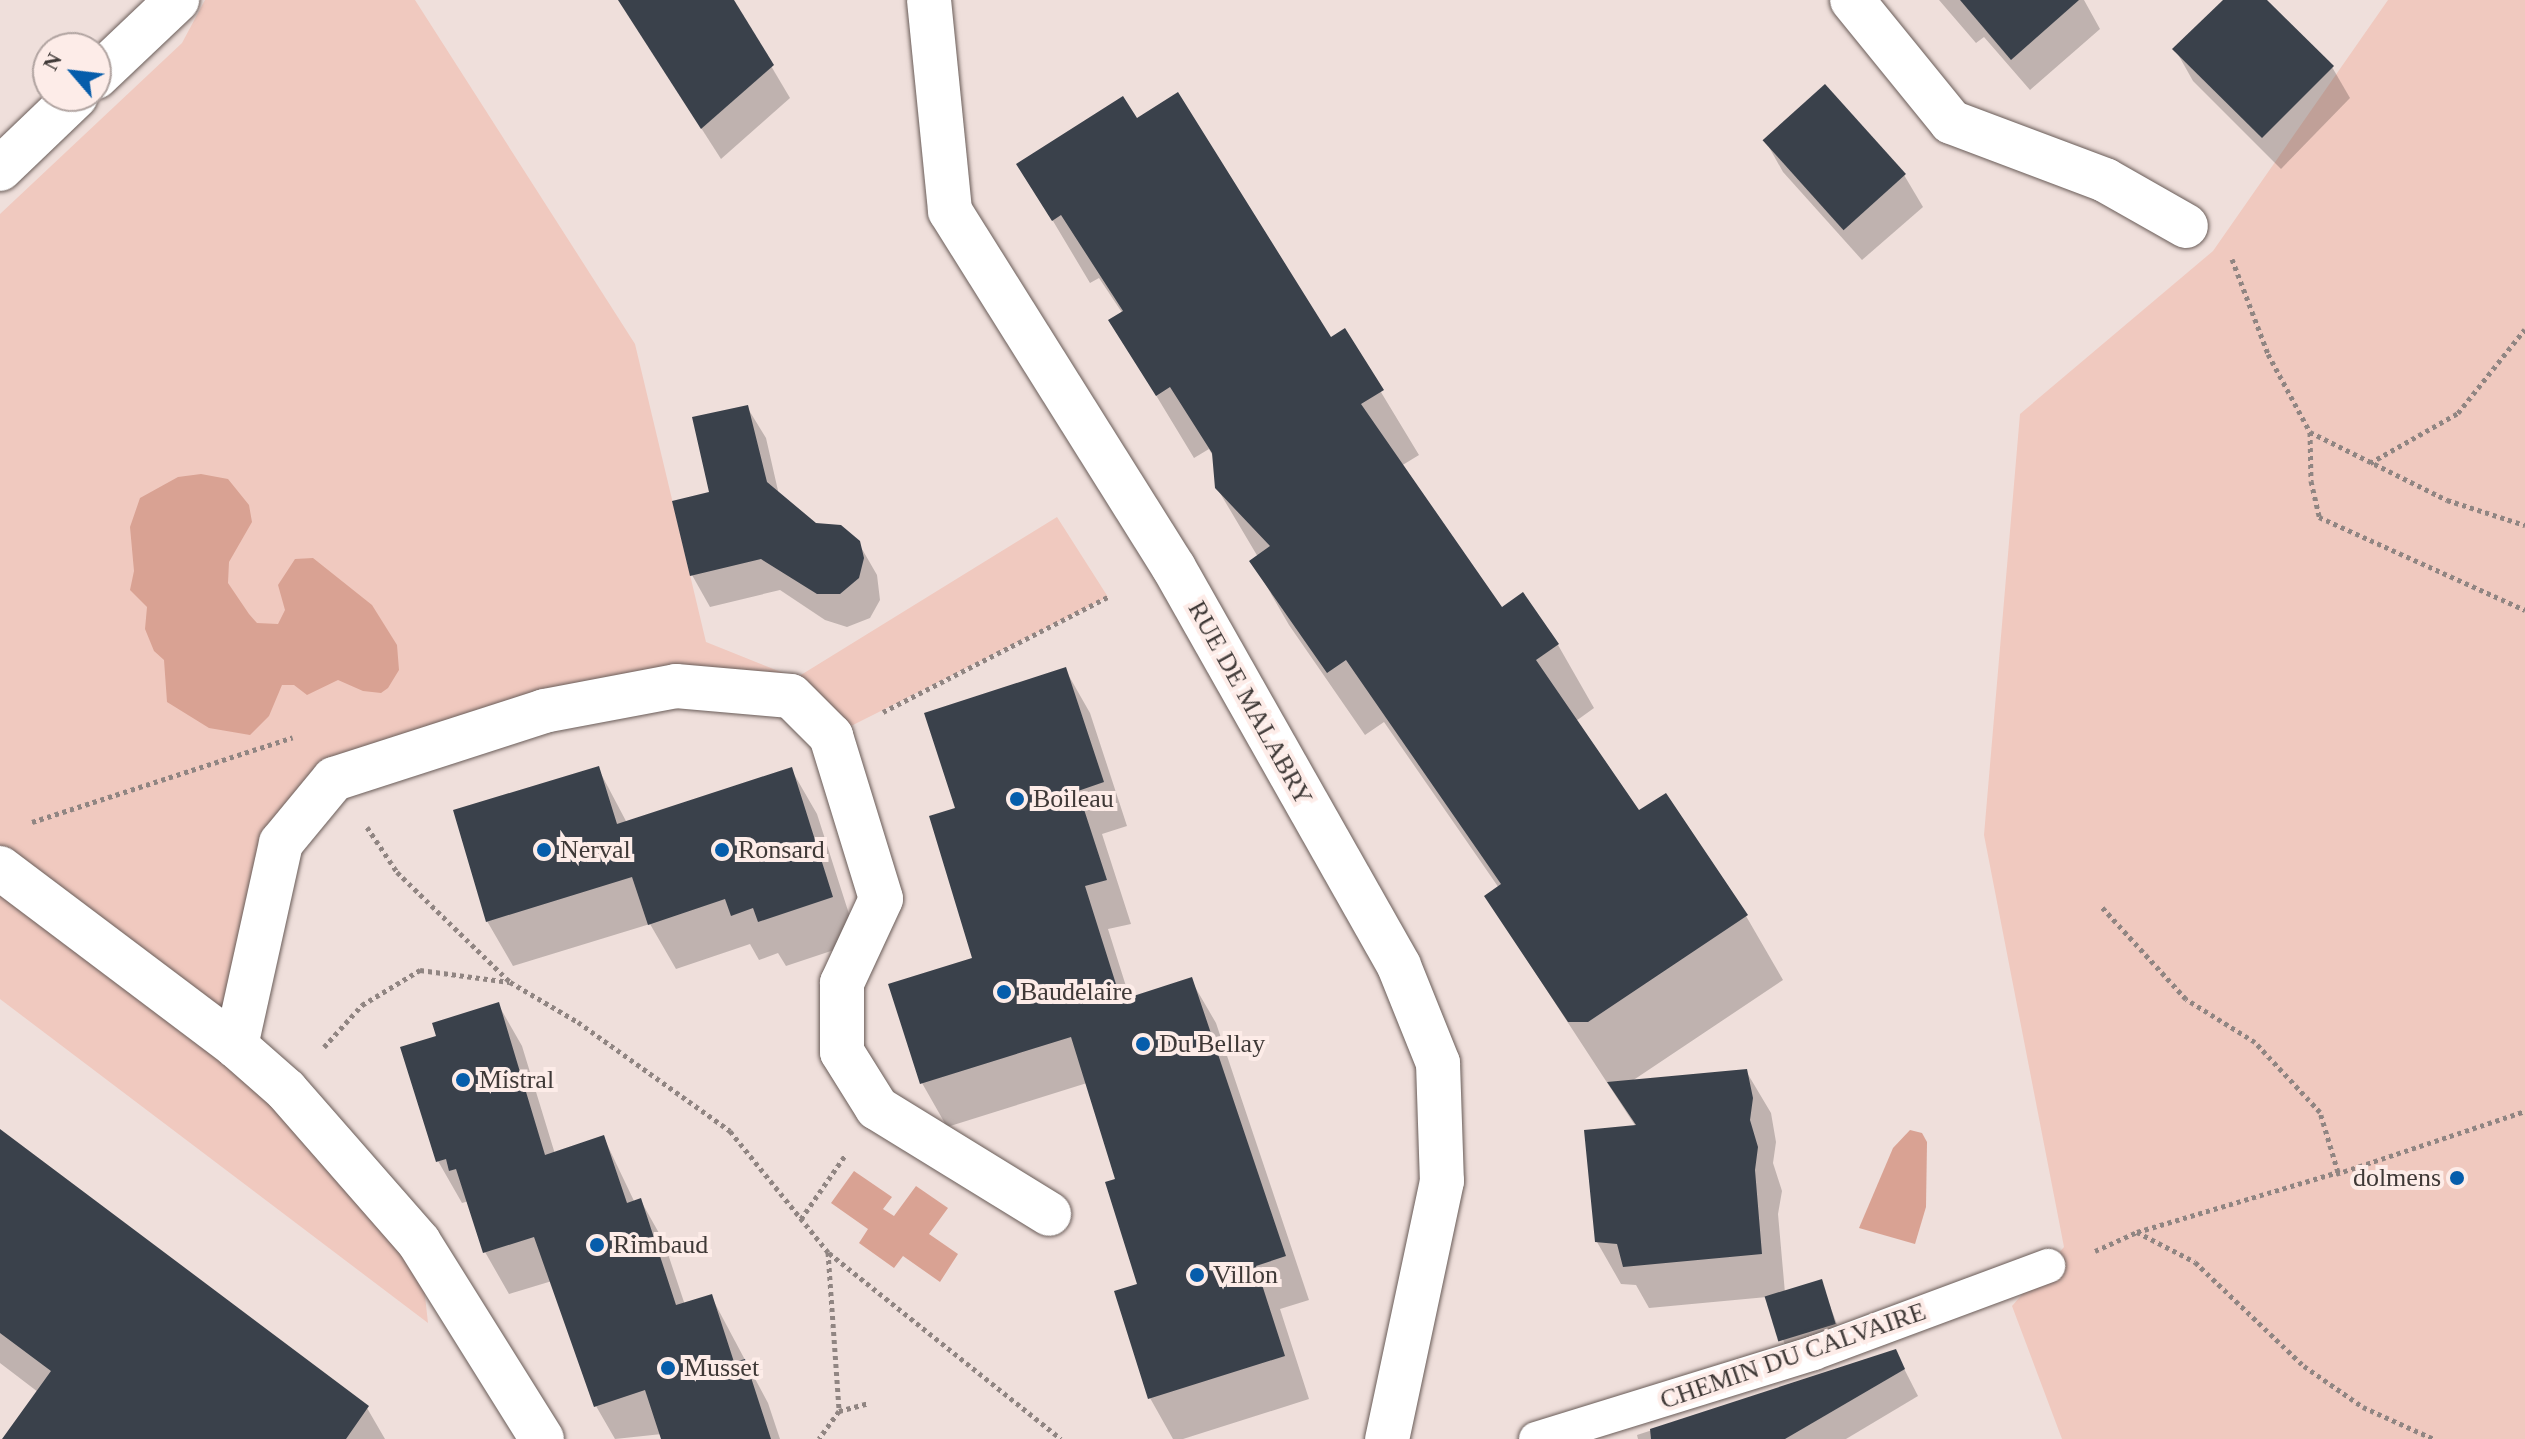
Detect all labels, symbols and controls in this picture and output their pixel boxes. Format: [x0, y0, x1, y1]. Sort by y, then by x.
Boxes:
north arrow [32, 32, 112, 112]
text: N [37, 49, 67, 74]
street label: RUE DE MALABRY [1181, 596, 1319, 810]
place label: Boileau [1033, 783, 1114, 815]
marker: Boileau [1008, 790, 1026, 808]
place label: Nerval [560, 834, 631, 866]
place label: Ronsard [738, 834, 825, 866]
marker: Nerval [535, 841, 553, 859]
marker: Ronsard [713, 841, 731, 859]
place label: Baudelaire [1020, 976, 1133, 1008]
marker: Baudelaire [995, 983, 1013, 1001]
place label: Du Bellay [1159, 1028, 1265, 1060]
marker: Du Bellay [1134, 1035, 1152, 1053]
place label: Mistral [479, 1064, 554, 1096]
marker: Mistral [454, 1071, 472, 1089]
place label: dolmens [2353, 1162, 2441, 1194]
marker: dolmens [2448, 1169, 2466, 1187]
place label: Rimbaud [613, 1229, 708, 1261]
marker: Rimbaud [588, 1236, 606, 1254]
place label: Villon [1213, 1259, 1278, 1291]
marker: Villon [1188, 1266, 1206, 1284]
street label: CHEMIN DU CALVAIRE [1656, 1296, 1930, 1416]
place label: Musset [684, 1352, 759, 1384]
marker: Musset [659, 1359, 677, 1377]

